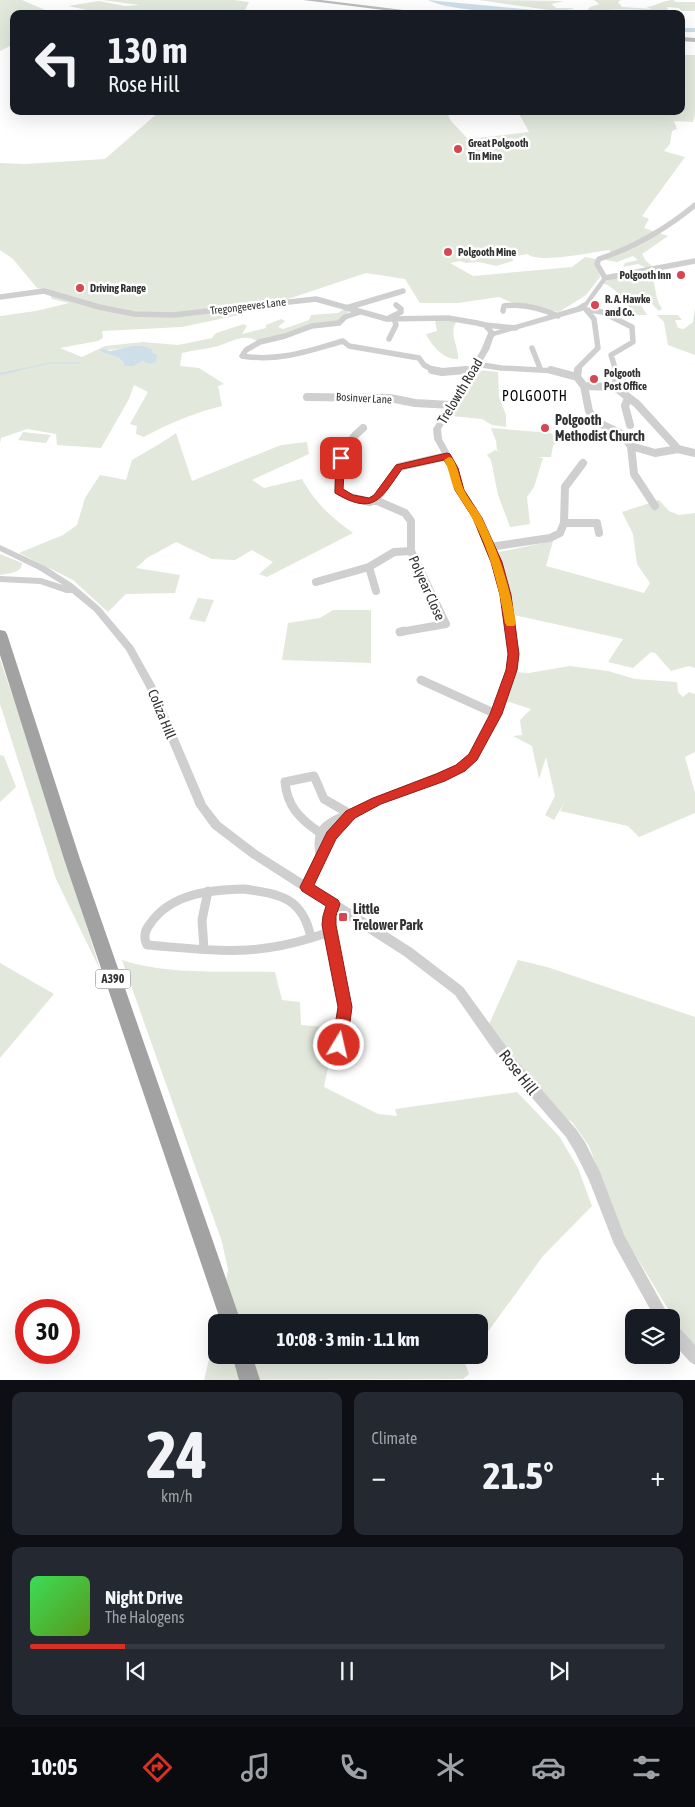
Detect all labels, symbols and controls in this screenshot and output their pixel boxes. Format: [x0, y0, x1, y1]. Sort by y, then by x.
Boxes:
icon: left [25, 30, 90, 95]
text: 130 m [108, 30, 187, 70]
text: Rose Hill [108, 71, 180, 97]
place label: Great Polgooth Tin Mine [468, 137, 528, 162]
marker: Great Polgooth Tin Mine [452, 143, 464, 155]
marker: Polgooth Mine [442, 246, 454, 258]
place label: Polgooth Mine [458, 246, 516, 258]
place label: Polgooth Inn [619, 269, 671, 281]
marker: Polgooth Inn [675, 269, 687, 281]
marker: Driving Range [74, 282, 86, 294]
place label: Driving Range [90, 282, 146, 294]
place label: R. A. Hawke and Co. [605, 293, 651, 318]
street label: Tregongeeves Lane [209, 295, 287, 317]
marker: R. A. Hawke and Co. [589, 299, 601, 311]
street label: Trelowth Road [434, 355, 486, 427]
place label: Polgooth Post Office [604, 367, 647, 392]
marker: Polgooth Post Office [588, 373, 600, 385]
district label: POLGOOTH [502, 388, 568, 404]
street label: Bosinver Lane [336, 391, 392, 405]
place label: Polgooth Methodist Church [555, 412, 645, 444]
marker: Polgooth Methodist Church [539, 422, 551, 434]
pin [320, 437, 362, 479]
icon: arrive [327, 444, 355, 472]
street label: Polyear Close [406, 553, 448, 623]
street label: Coliza Hill [145, 687, 179, 741]
place label: Little Trelower Park [353, 901, 424, 933]
marker: Little Trelower Park [337, 911, 349, 923]
road number: A390 [96, 970, 130, 989]
position arrow [312, 1018, 364, 1070]
street label: Rose Hill [496, 1046, 543, 1099]
speed limit sign: 30 [15, 1299, 80, 1364]
map controls [625, 1309, 680, 1364]
button: layers [625, 1309, 680, 1364]
text: 10:08 · 3 min · 1.1 km [276, 1328, 420, 1350]
text: 24 [146, 1417, 207, 1492]
text: Climate [372, 1429, 417, 1447]
text: 21.5° [483, 1454, 554, 1497]
text: − [372, 1460, 386, 1492]
text: + [650, 1460, 665, 1492]
text: km/h [161, 1487, 193, 1505]
text: Night Drive [105, 1586, 183, 1608]
text: The Halogens [105, 1608, 185, 1626]
icon: previous [122, 1657, 150, 1685]
icon: pause [333, 1657, 361, 1685]
icon: next [545, 1657, 573, 1685]
icon: directions [140, 1750, 175, 1785]
icon: music [238, 1750, 273, 1785]
icon: phone [336, 1750, 371, 1785]
icon: climate [433, 1750, 468, 1785]
icon: car [531, 1750, 566, 1785]
icon: filters [629, 1750, 664, 1785]
text: 10:05 [31, 1754, 78, 1780]

